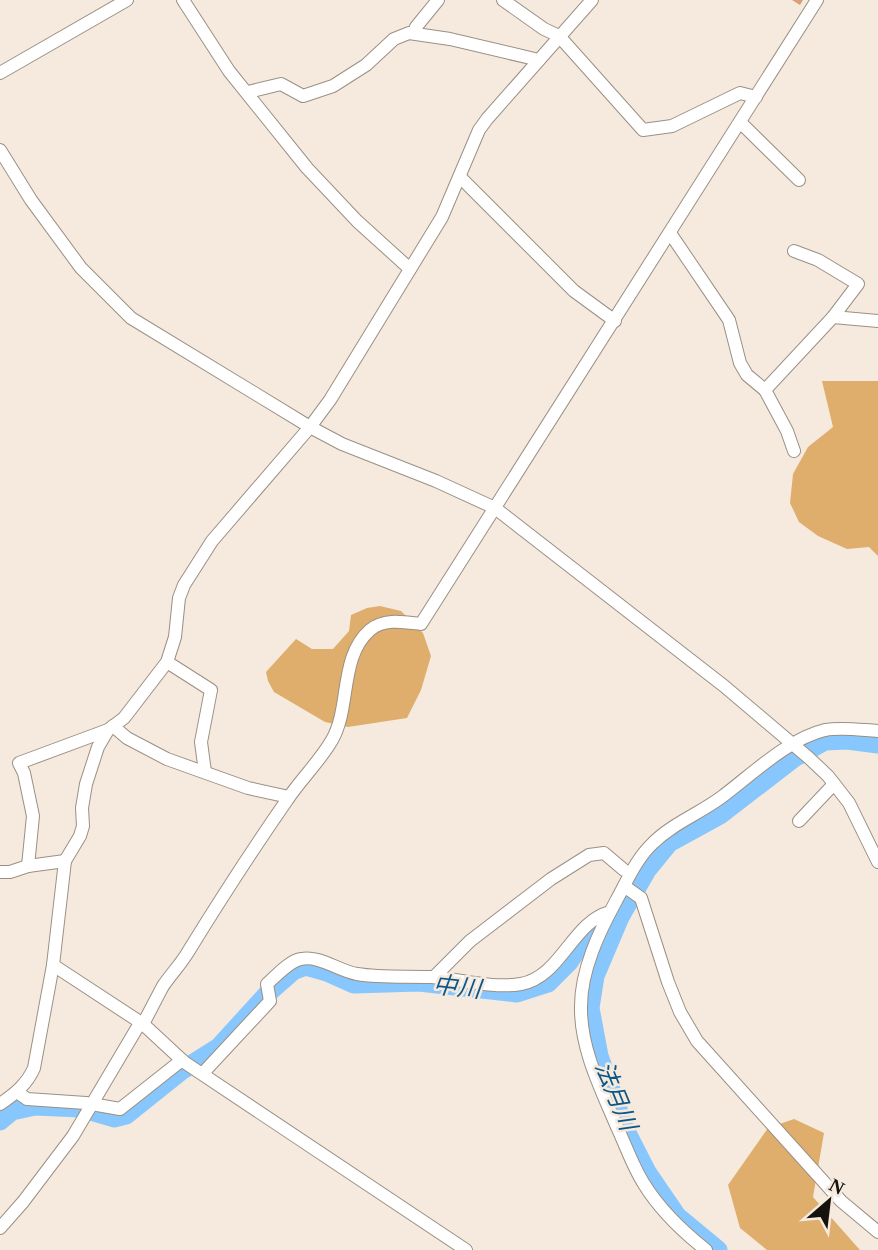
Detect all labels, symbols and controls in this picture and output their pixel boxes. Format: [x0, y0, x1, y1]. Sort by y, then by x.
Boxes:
water label: 中川 [432, 972, 485, 1003]
water label: 法月川 [590, 1058, 643, 1137]
north arrow [794, 1166, 864, 1236]
text: N [826, 1174, 848, 1199]

